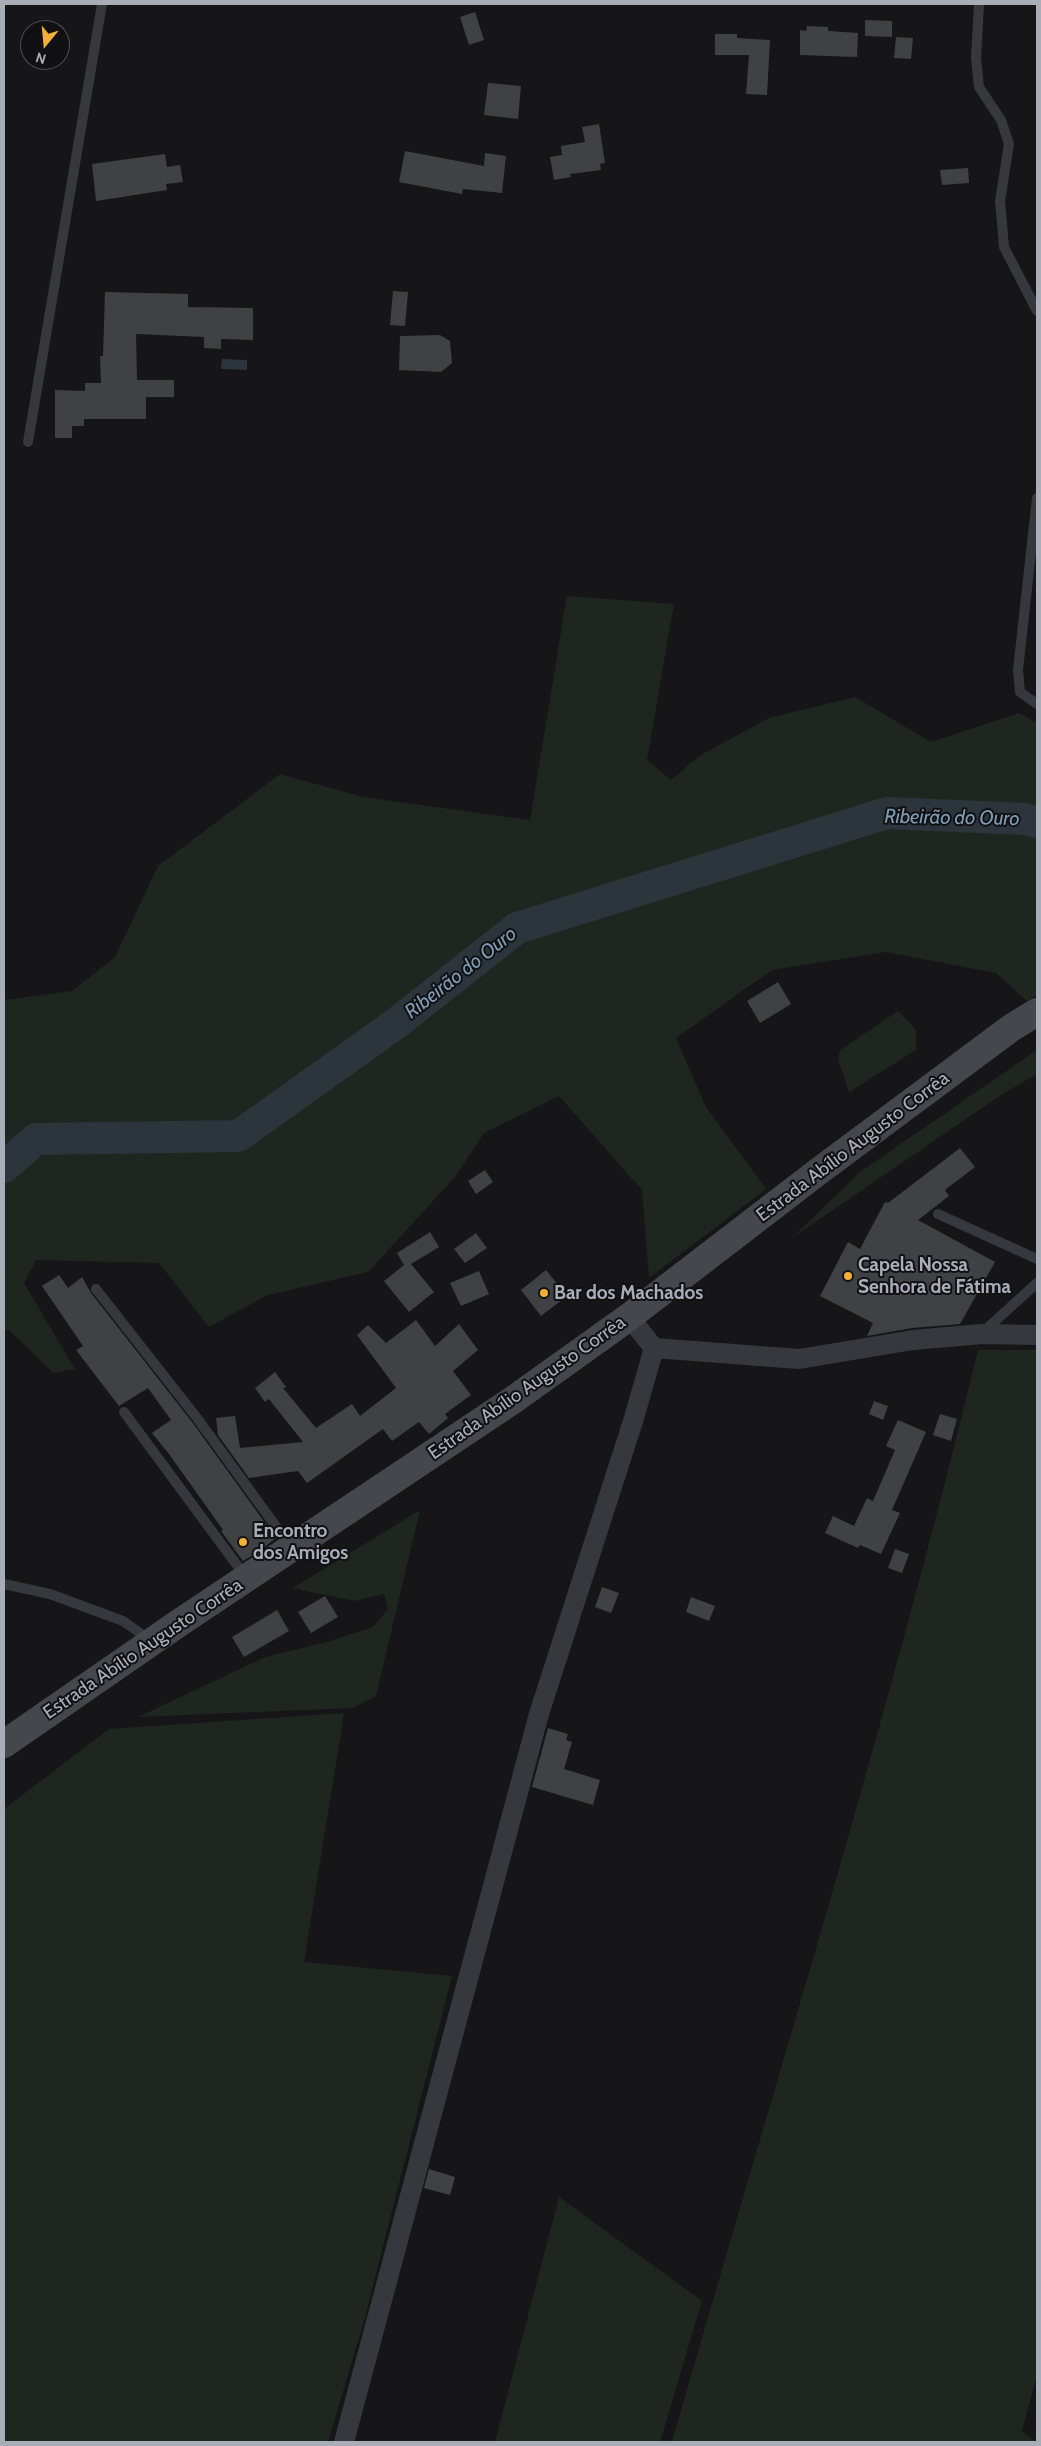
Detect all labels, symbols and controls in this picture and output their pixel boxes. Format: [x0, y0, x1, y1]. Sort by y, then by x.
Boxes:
north arrow [20, 20, 70, 70]
text: N [34, 48, 48, 68]
water label: Ribeirão do Ouro [884, 805, 1020, 831]
water label: Ribeirão do Ouro [400, 922, 522, 1024]
street label: Estrada Abílio Augusto Corrêa [752, 1067, 954, 1227]
place label: Capela Nossa Senhora de Fátima [858, 1254, 1011, 1298]
marker: Capela Nossa Senhora de Fátima [842, 1270, 854, 1282]
place label: Bar dos Machados [554, 1282, 703, 1304]
marker: Bar dos Machados [538, 1287, 550, 1299]
street label: Estrada Abílio Augusto Corrêa [424, 1311, 630, 1465]
place label: Encontro dos Amigos [253, 1520, 348, 1564]
marker: Encontro dos Amigos [237, 1536, 249, 1548]
street label: Estrada Abílio Augusto Corrêa [39, 1574, 247, 1724]

